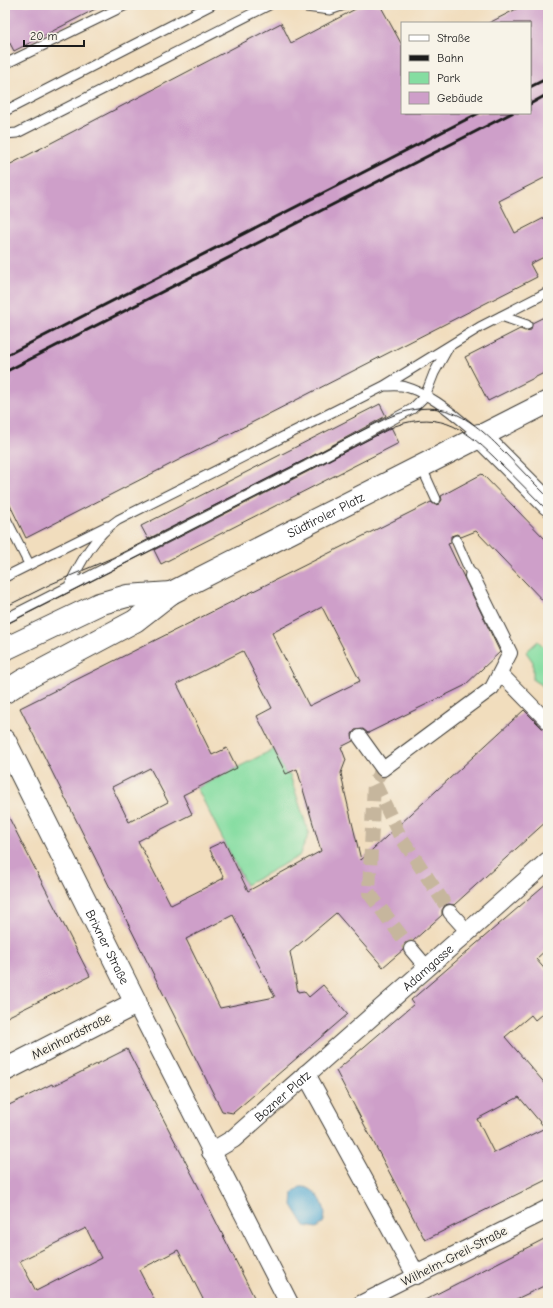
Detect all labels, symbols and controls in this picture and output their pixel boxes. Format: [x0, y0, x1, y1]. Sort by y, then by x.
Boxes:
scale bar [24, 22, 84, 48]
legend [401, 22, 531, 114]
text: 20 m [30, 29, 58, 43]
text: Straße [437, 31, 470, 45]
text: Bahn [437, 51, 464, 65]
text: Park [437, 71, 460, 85]
text: Gebäude [437, 91, 483, 105]
street label: Südtiroler Platz [284, 489, 367, 540]
street label: Brixner Straße [83, 907, 133, 987]
street label: Adamgasse [399, 941, 456, 994]
street label: Meinhardstraße [29, 1009, 114, 1062]
street label: Bozner Platz [251, 1067, 313, 1124]
street label: Wilhelm-Greil-Straße [398, 1223, 510, 1289]

